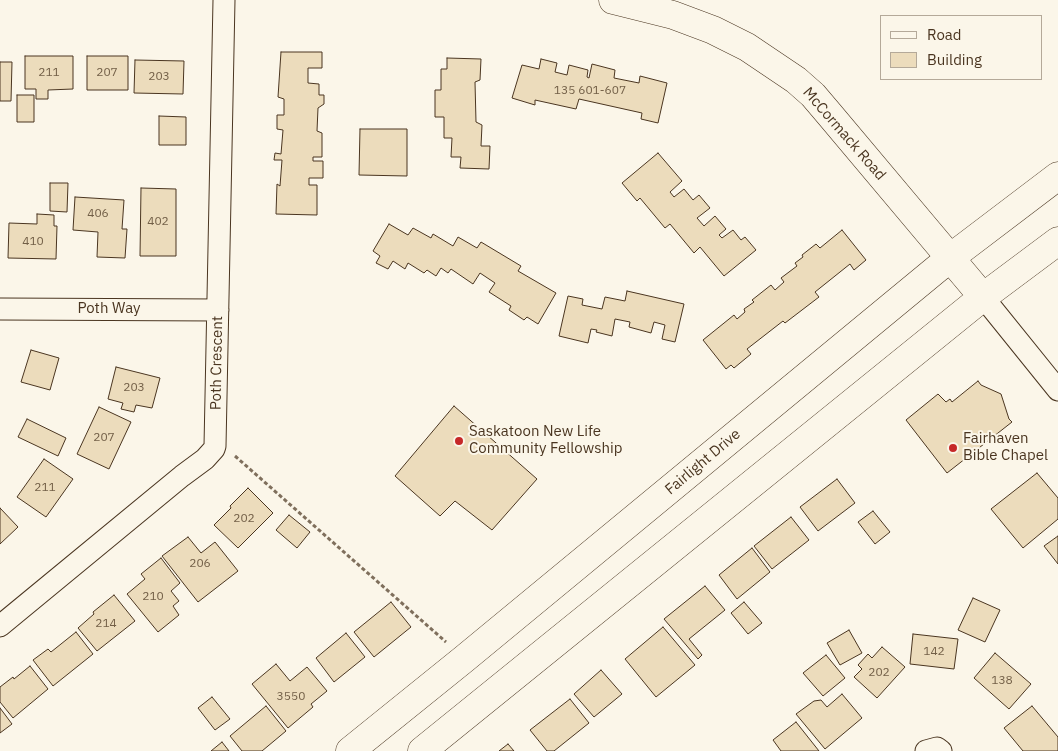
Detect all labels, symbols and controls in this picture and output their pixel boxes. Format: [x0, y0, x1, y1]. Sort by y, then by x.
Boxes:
legend [880, 15, 1043, 80]
text: Road [927, 25, 962, 44]
text: Building [927, 50, 982, 69]
house number: 211 [38, 66, 60, 80]
house number: 207 [96, 66, 118, 80]
house number: 203 [148, 70, 170, 84]
house number: 135 601-607 [554, 84, 626, 98]
street label: McCormack Road [799, 84, 889, 184]
house number: 406 [87, 207, 109, 221]
house number: 402 [147, 215, 169, 229]
house number: 410 [22, 235, 44, 249]
street label: Poth Way [77, 300, 141, 318]
street label: Poth Crescent [207, 316, 227, 410]
house number: 203 [123, 381, 145, 395]
place label: Saskatoon New Life Community Fellowship [469, 423, 622, 458]
street label: Fairlight Drive [662, 425, 744, 499]
place label: Fairhaven Bible Chapel [963, 430, 1048, 465]
house number: 207 [93, 431, 115, 445]
marker: Saskatoon New Life Community Fellowship [453, 435, 465, 447]
marker: Fairhaven Bible Chapel [947, 442, 959, 454]
house number: 211 [34, 481, 56, 495]
house number: 202 [233, 512, 255, 526]
house number: 206 [189, 557, 211, 571]
house number: 210 [142, 590, 164, 604]
house number: 214 [95, 617, 117, 631]
house number: 142 [923, 645, 945, 659]
house number: 202 [868, 666, 890, 680]
house number: 138 [991, 674, 1013, 688]
house number: 3550 [277, 690, 305, 704]

